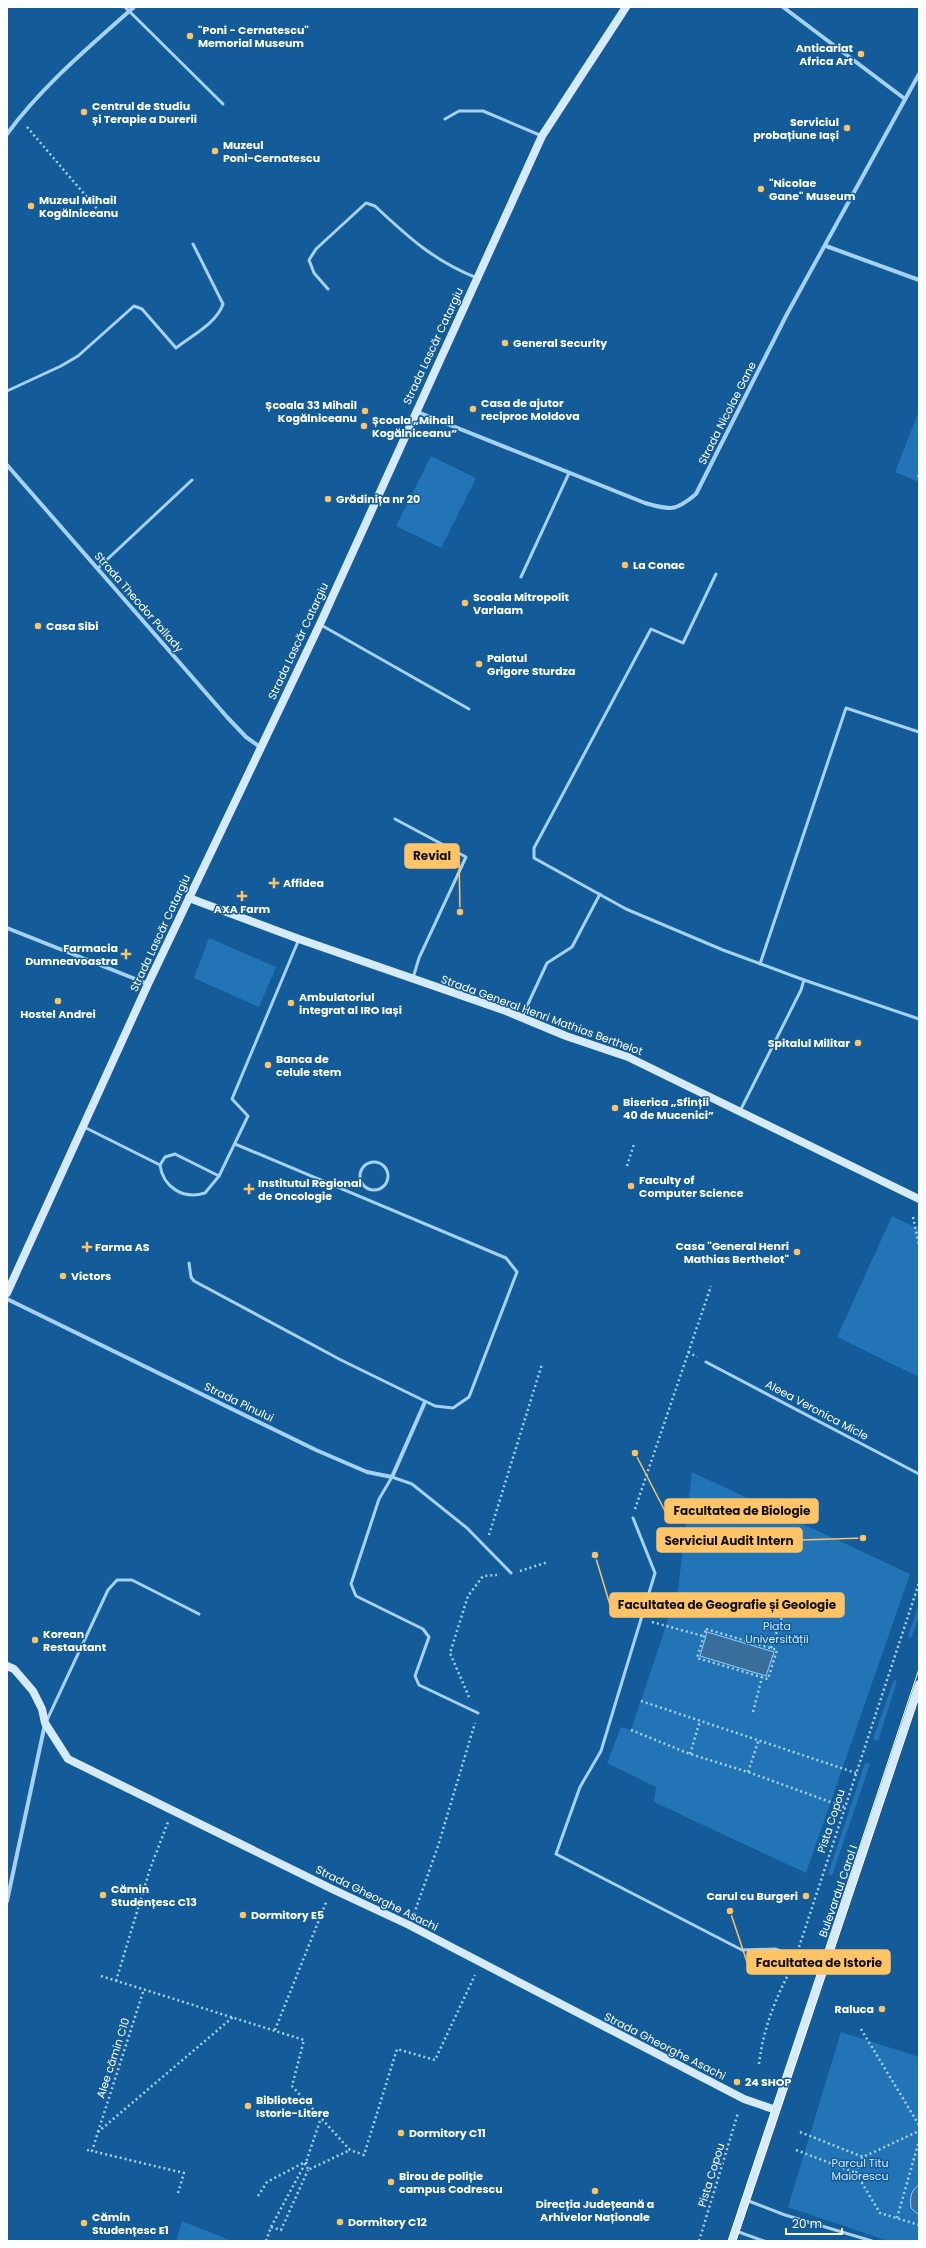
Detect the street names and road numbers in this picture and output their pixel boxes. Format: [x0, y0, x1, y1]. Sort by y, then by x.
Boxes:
street label: Strada Lascăr Catargiu [399, 285, 467, 407]
street label: Strada Nicolae Gane [694, 359, 760, 467]
street label: Strada Theodor Pallady [91, 548, 188, 656]
street label: Strada Lascăr Catargiu [264, 580, 332, 702]
street label: Strada Lascăr Catargiu [126, 872, 194, 994]
street label: Strada General Henri Mathias Berthelot [439, 971, 645, 1059]
street label: Aleea Veronica Micle [763, 1376, 872, 1444]
street label: Strada Pinului [202, 1378, 277, 1426]
street label: Pista Copou [813, 1787, 849, 1855]
street label: Bulevardul Carol I [815, 1843, 861, 1939]
street label: Strada Gheorghe Asachi [313, 1861, 441, 1935]
street label: Strada Gheorghe Asachi [601, 2008, 729, 2084]
street label: Alee cămin C10 [92, 2016, 134, 2100]
street label: Pista Copou [694, 2141, 728, 2209]

